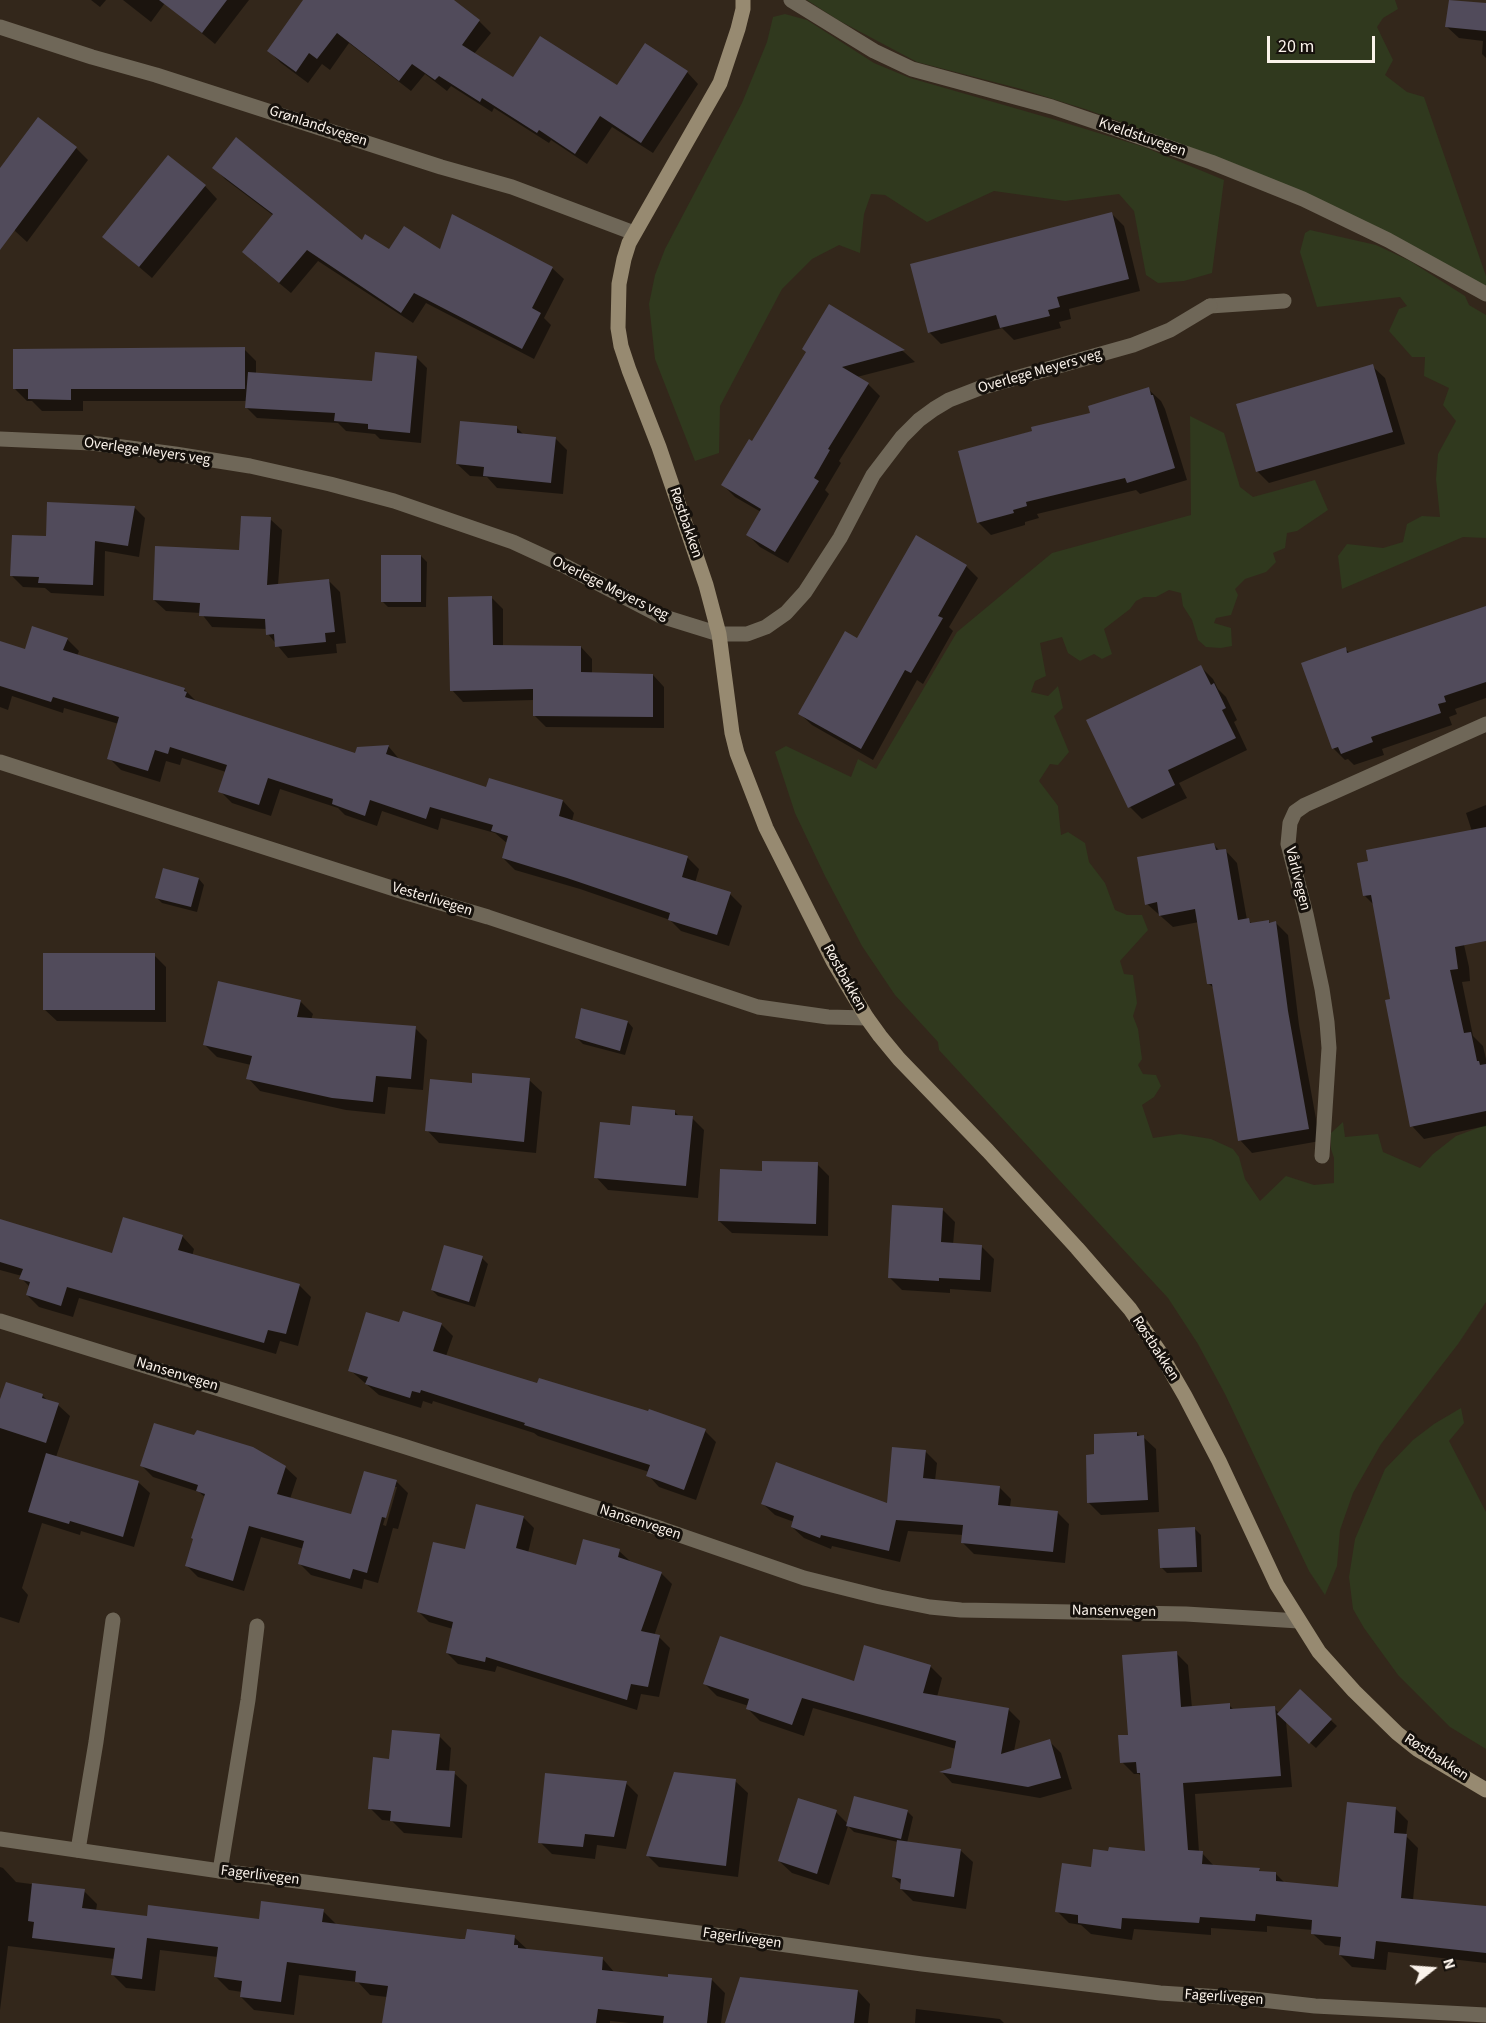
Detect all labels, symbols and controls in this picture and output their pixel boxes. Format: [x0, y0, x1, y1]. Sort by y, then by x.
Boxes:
scale bar [1270, 24, 1378, 62]
text: 20 m [1278, 34, 1314, 59]
street label: Grønlandsvegen [267, 103, 369, 151]
street label: Kveldstuvegen [1096, 115, 1188, 161]
street label: Overlege Meyers veg [976, 346, 1104, 398]
street label: Overlege Meyers veg [83, 434, 211, 470]
street label: Røstbakken [665, 485, 705, 561]
street label: Overlege Meyers veg [549, 553, 671, 625]
street label: Vårlivegen [1280, 845, 1314, 913]
street label: Vesterlivegen [390, 879, 474, 921]
street label: Røstbakken [818, 942, 870, 1014]
street label: Røstbakken [1127, 1313, 1183, 1385]
street label: Nansenvegen [134, 1354, 220, 1396]
street label: Nansenvegen [597, 1501, 683, 1545]
street label: Nansenvegen [1072, 1602, 1156, 1622]
street label: Røstbakken [1400, 1730, 1472, 1786]
street label: Fagerlivegen [220, 1862, 300, 1890]
street label: Fagerlivegen [702, 1925, 782, 1953]
north arrow [1402, 1939, 1462, 1999]
text: N [1437, 1955, 1461, 1972]
street label: Fagerlivegen [1184, 1986, 1264, 2010]

